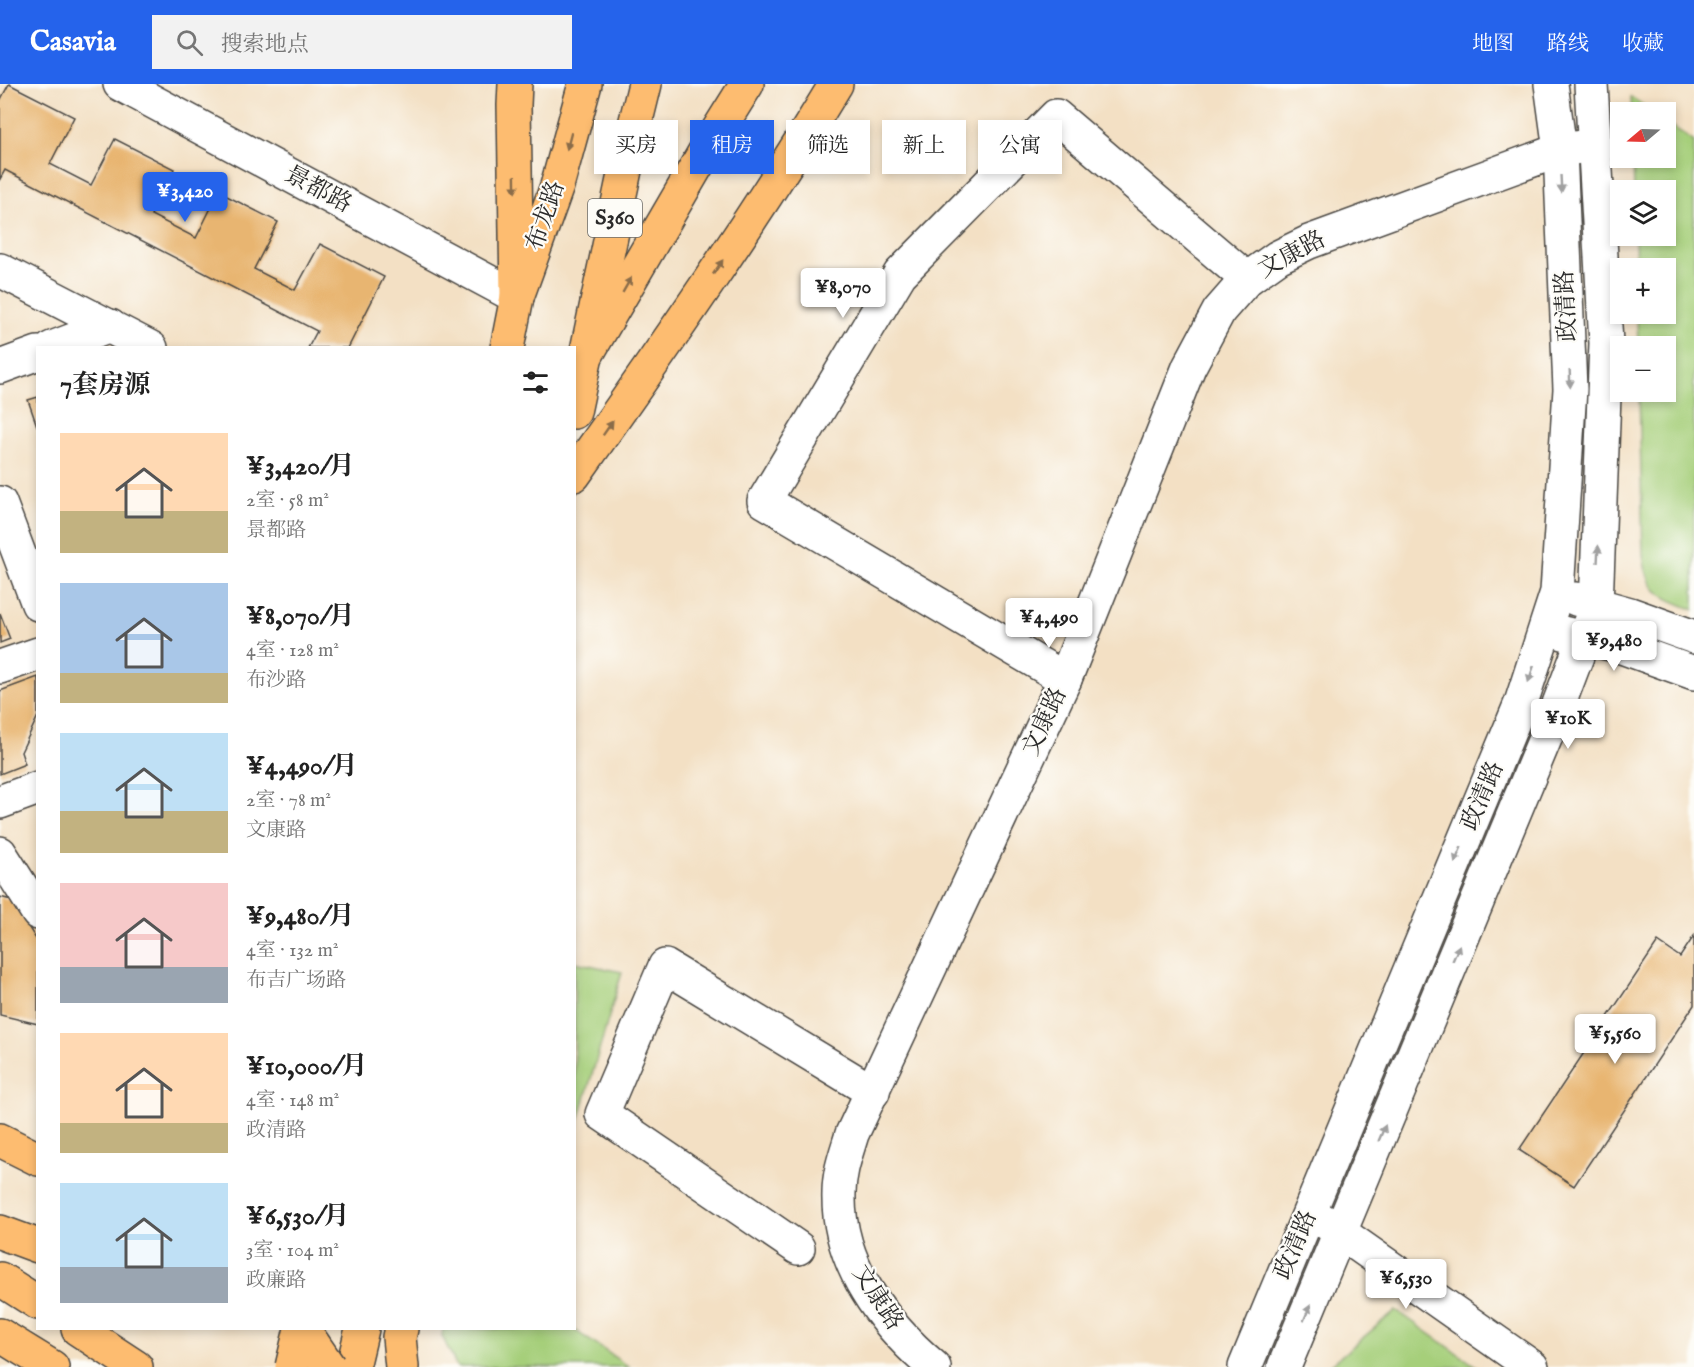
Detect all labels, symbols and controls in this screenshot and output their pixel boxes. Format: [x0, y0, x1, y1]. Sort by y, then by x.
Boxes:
search box [152, 15, 572, 69]
text: Casavia [30, 25, 116, 60]
icon: search [173, 26, 206, 59]
text: 搜索地点 [221, 31, 309, 59]
text: 地图 [1472, 31, 1514, 58]
text: 路线 [1547, 31, 1589, 58]
text: 收藏 [1622, 31, 1664, 58]
north arrow [1610, 102, 1676, 168]
map controls [1610, 102, 1676, 402]
chip: 买房 [594, 120, 678, 174]
chip: 租房 [690, 120, 774, 174]
chip: 筛选 [786, 120, 870, 174]
chip: 新上 [882, 120, 966, 174]
chip: 公寓 [978, 120, 1062, 174]
one-way arrow [564, 131, 574, 150]
street label: 景都路 [279, 159, 357, 221]
pin: ¥3,420 [136, 172, 234, 223]
one-way arrow [1557, 174, 1566, 193]
one-way arrow [510, 175, 520, 194]
street label: 布龙路 [520, 177, 572, 255]
text: ¥3,420 [157, 179, 213, 204]
button: layers [1610, 180, 1676, 246]
road number: S360 [588, 199, 642, 237]
street label: 文康路 [1253, 224, 1331, 286]
one-way arrow [713, 258, 724, 275]
button: + [1610, 258, 1676, 324]
pin: ¥8,070 [794, 268, 892, 319]
street label: 政清路 [1550, 269, 1584, 343]
text: ¥8,070 [815, 275, 871, 300]
one-way arrow [622, 277, 633, 293]
button: − [1610, 336, 1676, 402]
icon: filters [519, 366, 552, 399]
text: 7套房源 [60, 369, 150, 402]
one-way arrow [1565, 369, 1574, 388]
one-way arrow [602, 420, 614, 436]
text: ¥3,420/月 [246, 450, 355, 483]
icon: home [108, 457, 180, 529]
text: 2室 · 58 m² [246, 488, 329, 513]
text: 景都路 [246, 518, 306, 543]
one-way arrow [1594, 544, 1603, 563]
pin: ¥4,490 [1000, 598, 1098, 649]
text: ¥8,070/月 [246, 600, 355, 633]
text: ¥4,490 [1019, 605, 1079, 630]
icon: home [108, 607, 180, 679]
pin: ¥9,480 [1565, 621, 1663, 672]
text: ¥9,480 [1586, 628, 1642, 653]
text: 4室 · 128 m² [246, 638, 339, 663]
one-way arrow [1526, 665, 1535, 683]
text: 布沙路 [246, 668, 306, 693]
street label: 文康路 [1016, 683, 1074, 761]
pin: ¥10K [1532, 699, 1604, 750]
text: ¥10K [1545, 706, 1591, 731]
text: ¥4,490/月 [246, 750, 358, 783]
icon: home [108, 757, 180, 829]
street label: 政清路 [1455, 757, 1511, 835]
text: 2室 · 78 m² [246, 788, 331, 813]
text: 文康路 [246, 818, 306, 843]
one-way arrow [1453, 846, 1462, 864]
text: ¥9,480/月 [246, 900, 354, 933]
icon: home [108, 907, 180, 979]
text: 4室 · 132 m² [246, 938, 339, 963]
one-way arrow [1451, 943, 1461, 961]
text: 布吉广场路 [246, 968, 346, 993]
pin: ¥5,560 [1566, 1014, 1664, 1065]
text: ¥5,560 [1589, 1021, 1641, 1046]
text: ¥10,000/月 [246, 1050, 367, 1083]
icon: home [108, 1057, 180, 1129]
text: 4室 · 148 m² [246, 1088, 339, 1113]
text: 政清路 [246, 1118, 306, 1143]
one-way arrow [1378, 1124, 1387, 1142]
text: ¥6,530/月 [246, 1200, 350, 1233]
street label: 政清路 [1268, 1206, 1324, 1284]
icon: home [108, 1207, 180, 1279]
text: 3室 · 104 m² [246, 1238, 339, 1263]
street label: 文康路 [844, 1259, 910, 1337]
pin: ¥6,530 [1357, 1259, 1455, 1310]
text: ¥6,530 [1380, 1266, 1432, 1291]
text: 政廉路 [246, 1268, 306, 1293]
one-way arrow [1303, 1304, 1312, 1322]

